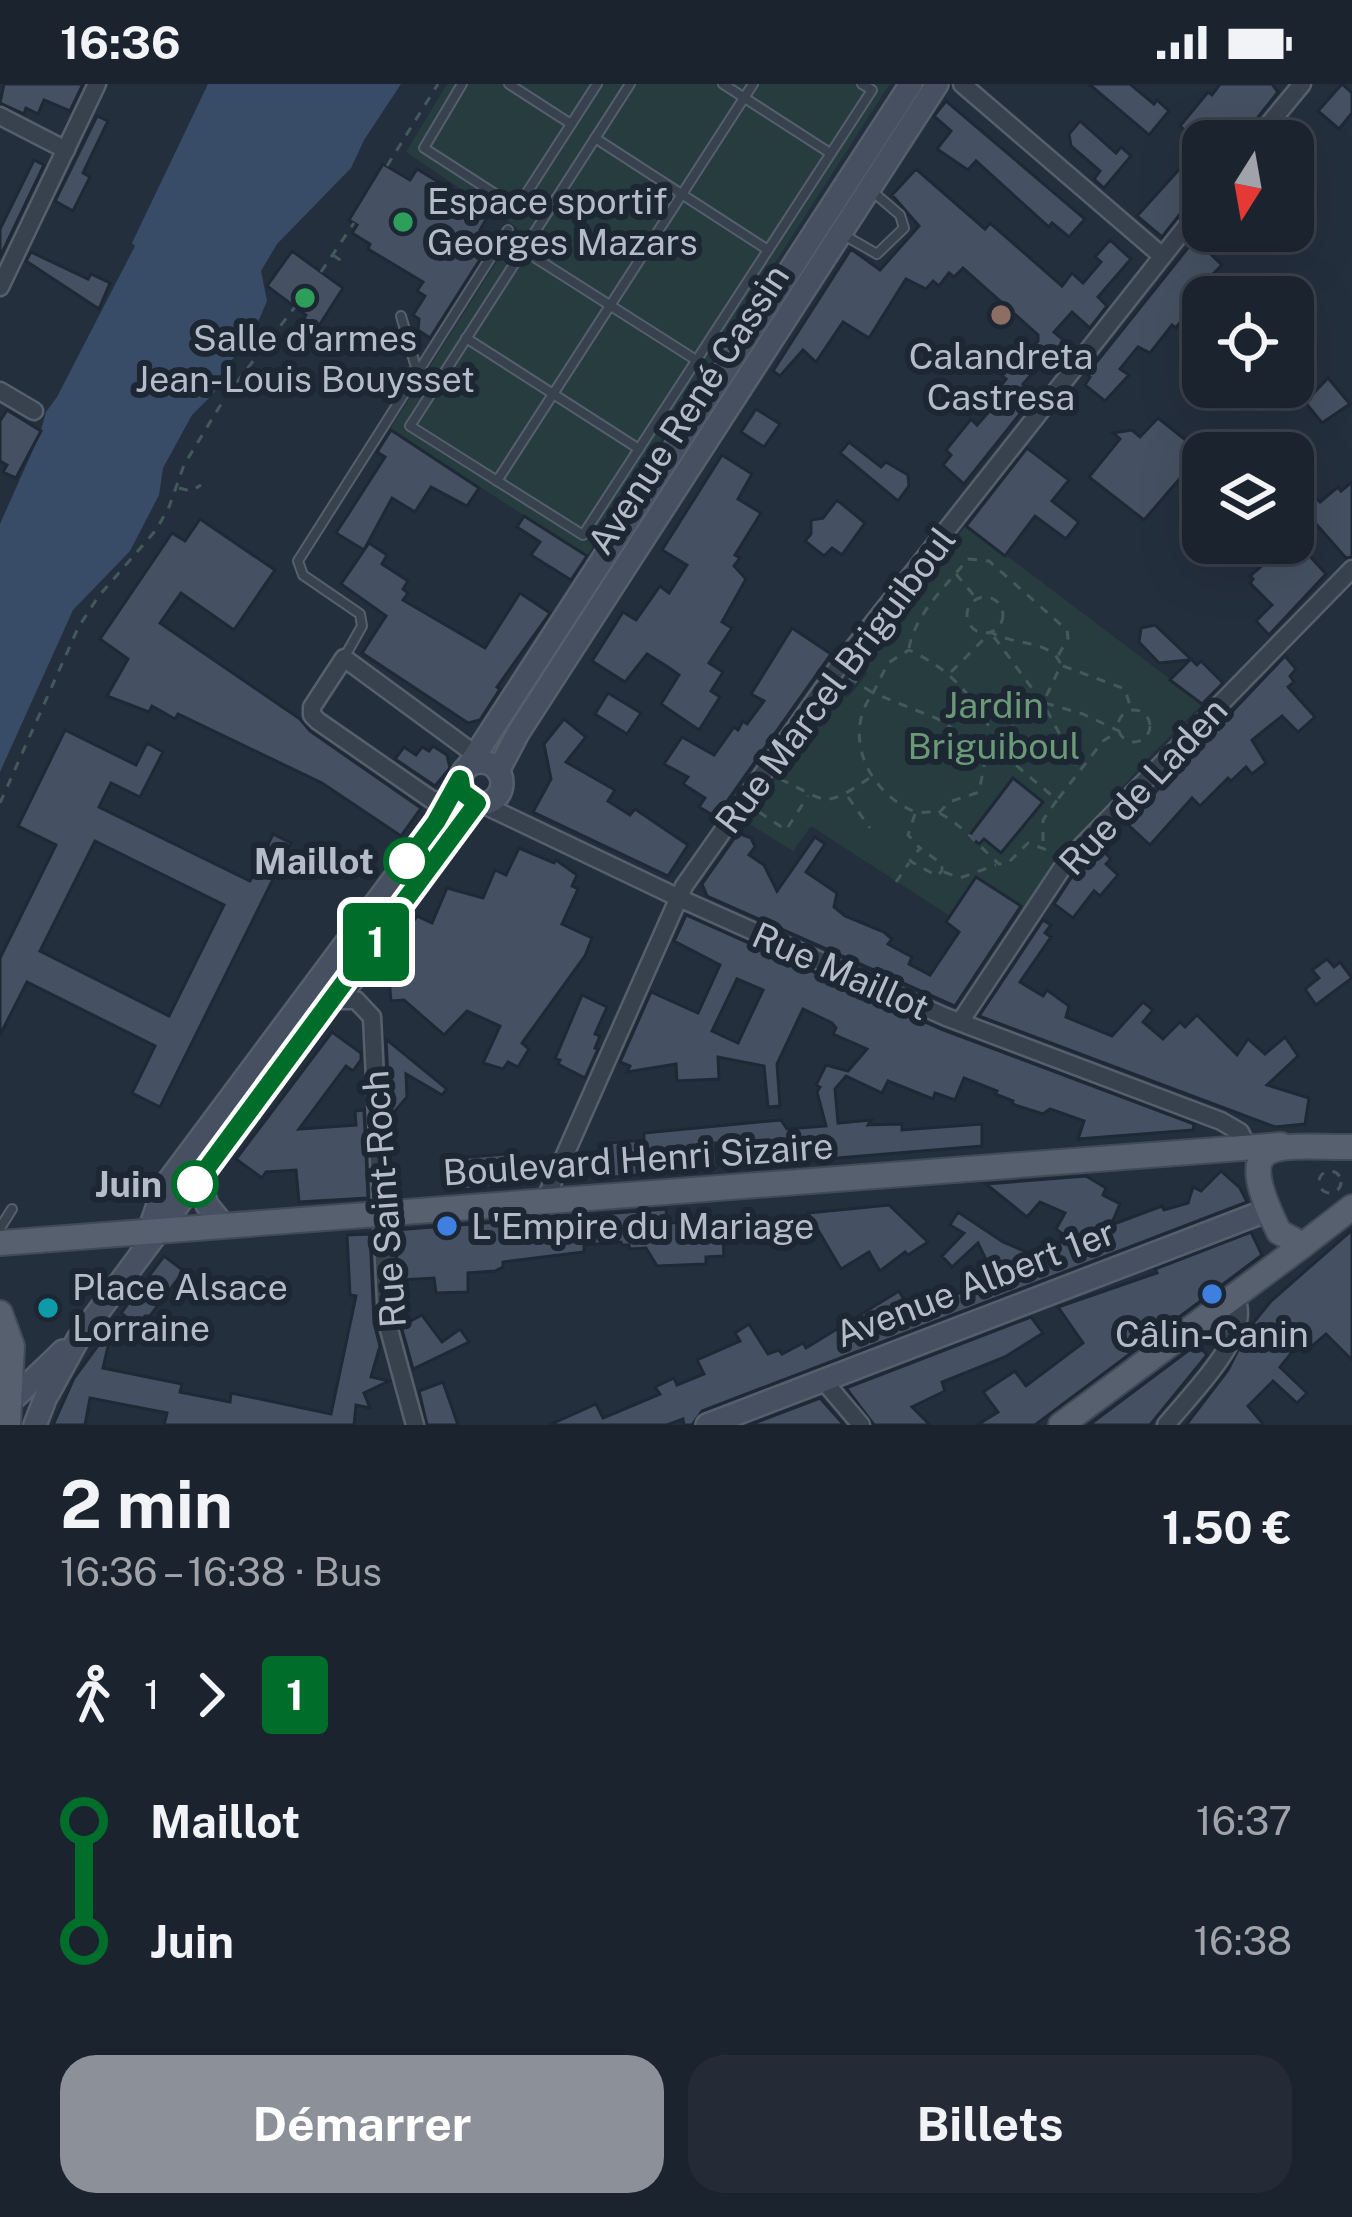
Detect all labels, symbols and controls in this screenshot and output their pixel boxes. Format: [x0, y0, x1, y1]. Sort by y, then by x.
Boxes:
text: 16:36 [60, 16, 181, 69]
north arrow [1182, 120, 1314, 252]
map controls [1182, 120, 1314, 564]
place label: Espace sportif Georges Mazars [427, 180, 698, 263]
marker: Espace sportif Georges Mazars [390, 209, 416, 235]
street label: Avenue René Cassin [579, 256, 797, 562]
button: locate [1182, 276, 1314, 408]
marker: Salle d'armes Jean-Louis Bouysset [292, 285, 318, 311]
marker: Calandreta Castresa [988, 302, 1014, 328]
place label: Salle d'armes Jean-Louis Bouysset [135, 317, 475, 400]
place label: Calandreta Castresa [909, 335, 1093, 418]
button: layers [1182, 432, 1314, 564]
street label: Rue Marcel Briguiboul [706, 519, 964, 841]
park label: Jardin Briguiboul [907, 684, 1081, 767]
street label: Rue de Laden [1050, 689, 1236, 883]
marker: Maillot [385, 839, 429, 883]
place label: Maillot [254, 840, 374, 882]
line badge: 1 [337, 903, 415, 981]
street label: Rue Maillot [746, 913, 936, 1029]
text: 1 [367, 917, 385, 966]
street label: Rue Saint-Roch [354, 1069, 414, 1329]
street label: Boulevard Henri Sizaire [441, 1124, 835, 1194]
marker: Juin [173, 1162, 217, 1206]
place label: Juin [95, 1163, 162, 1205]
place label: L'Empire du Mariage [471, 1205, 814, 1247]
street label: Avenue Albert 1er [829, 1210, 1121, 1356]
marker: L'Empire du Mariage [434, 1213, 460, 1239]
place label: Place Alsace Lorraine [72, 1266, 288, 1349]
marker: Câlin-Canin [1199, 1281, 1225, 1307]
marker: Place Alsace Lorraine [35, 1295, 61, 1321]
place label: Câlin-Canin [1115, 1313, 1309, 1355]
text: 2 min [60, 1465, 233, 1543]
text: 1.50 € [1162, 1501, 1292, 1554]
text: 16:36 – 16:38 · Bus [60, 1549, 382, 1595]
icon: walk [60, 1662, 126, 1728]
icon: forward [178, 1662, 244, 1728]
text: 1 [286, 1670, 304, 1719]
text: 1 [144, 1672, 160, 1718]
text: Maillot [150, 1795, 300, 1848]
text: 16:37 [1196, 1798, 1292, 1844]
text: Juin [150, 1915, 234, 1968]
text: 16:38 [1193, 1918, 1292, 1964]
button: Démarrer [60, 2055, 664, 2193]
button: Billets [688, 2055, 1292, 2193]

